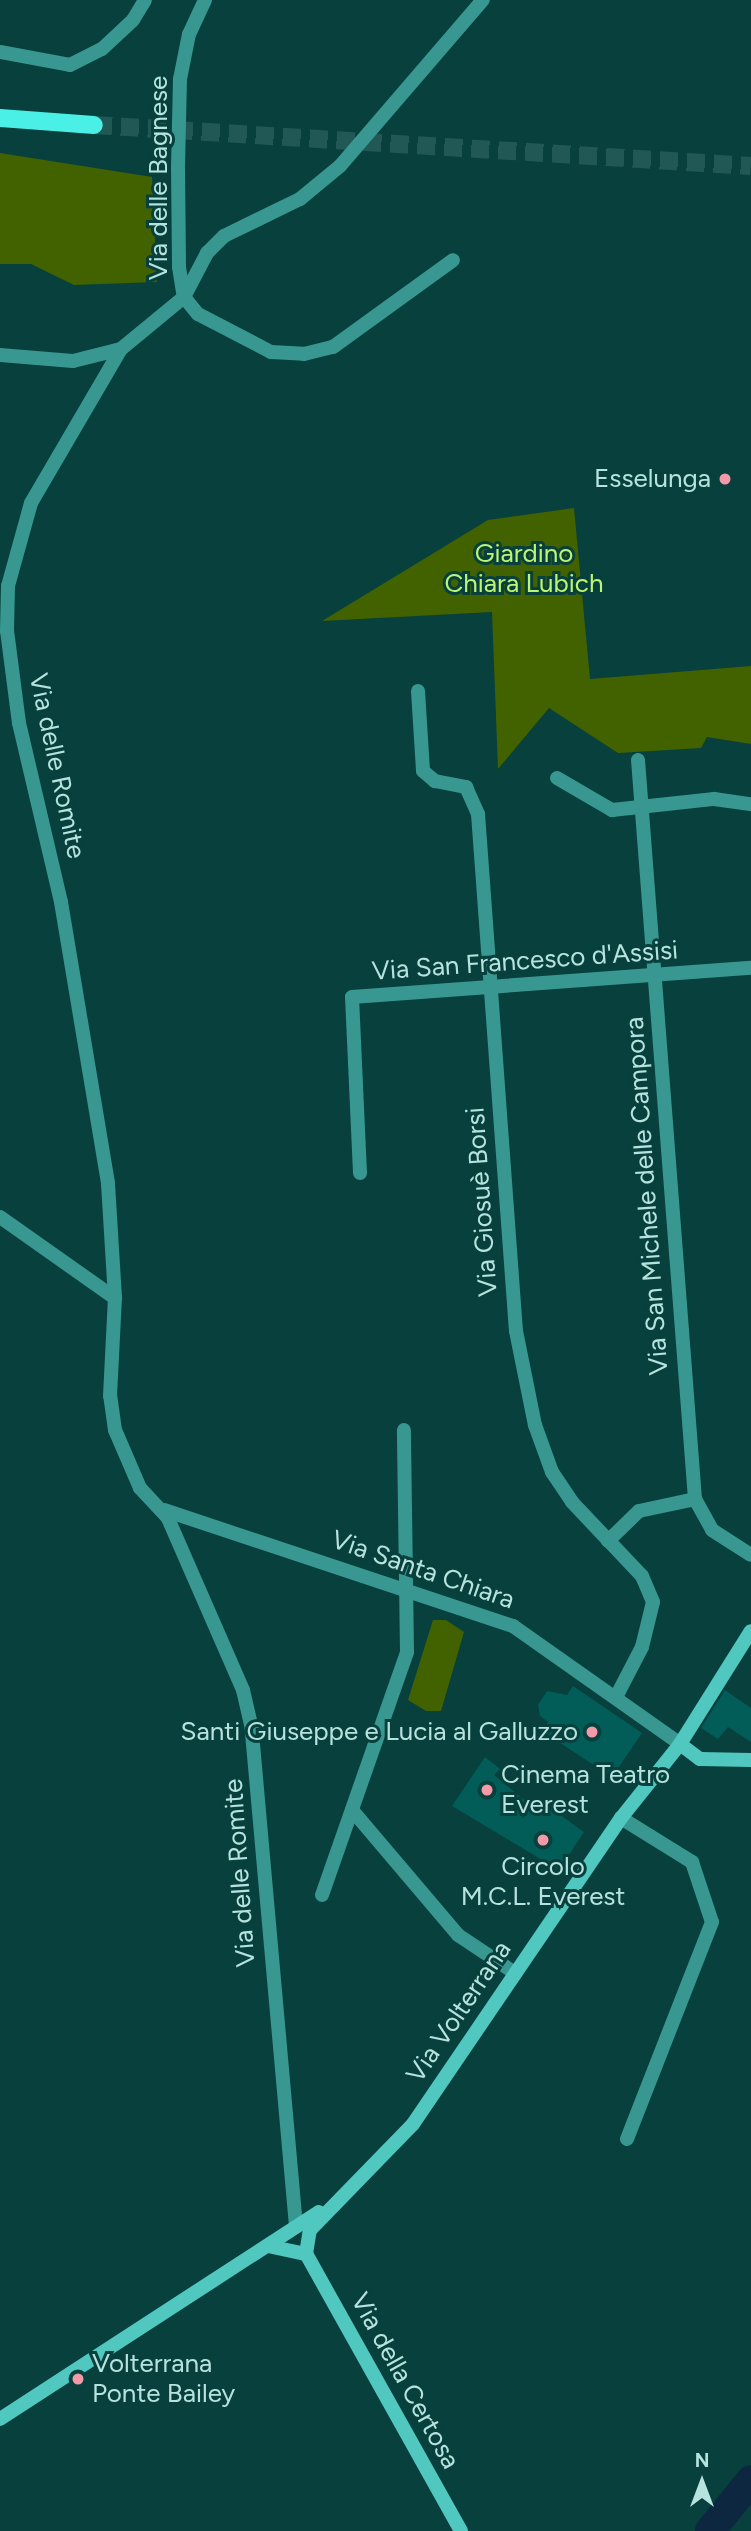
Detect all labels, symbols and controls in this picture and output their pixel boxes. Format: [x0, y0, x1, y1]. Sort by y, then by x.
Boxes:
street label: Via delle Bagnese [143, 76, 175, 280]
place label: Esselunga [594, 463, 711, 495]
marker: Esselunga [717, 471, 733, 487]
park label: Giardino Chiara Lubich [445, 538, 603, 600]
street label: Via delle Romite [22, 670, 92, 862]
street label: Via San Francesco d'Assisi [371, 935, 679, 987]
street label: Via San Michele delle Campora [619, 1016, 675, 1376]
street label: Via Giosuè Borsi [460, 1106, 504, 1298]
street label: Via Santa Chiara [327, 1524, 519, 1616]
place label: Santi Giuseppe e Lucia al Galluzzo [181, 1716, 578, 1748]
marker: Santi Giuseppe e Lucia al Galluzzo [584, 1724, 600, 1740]
place label: Cinema Teatro Everest [501, 1759, 670, 1820]
street label: Via delle Romite [218, 1778, 262, 1968]
marker: Cinema Teatro Everest [479, 1782, 495, 1798]
marker: Circolo M.C.L. Everest [535, 1832, 551, 1848]
place label: Circolo M.C.L. Everest [461, 1851, 625, 1912]
street label: Via Volterrana [400, 1935, 518, 2089]
street label: Via della Certosa [344, 2288, 466, 2474]
place label: Volterrana Ponte Bailey [92, 2348, 235, 2410]
marker: Volterrana Ponte Bailey [70, 2371, 86, 2387]
north arrow [667, 2447, 737, 2517]
text: N [695, 2449, 709, 2472]

